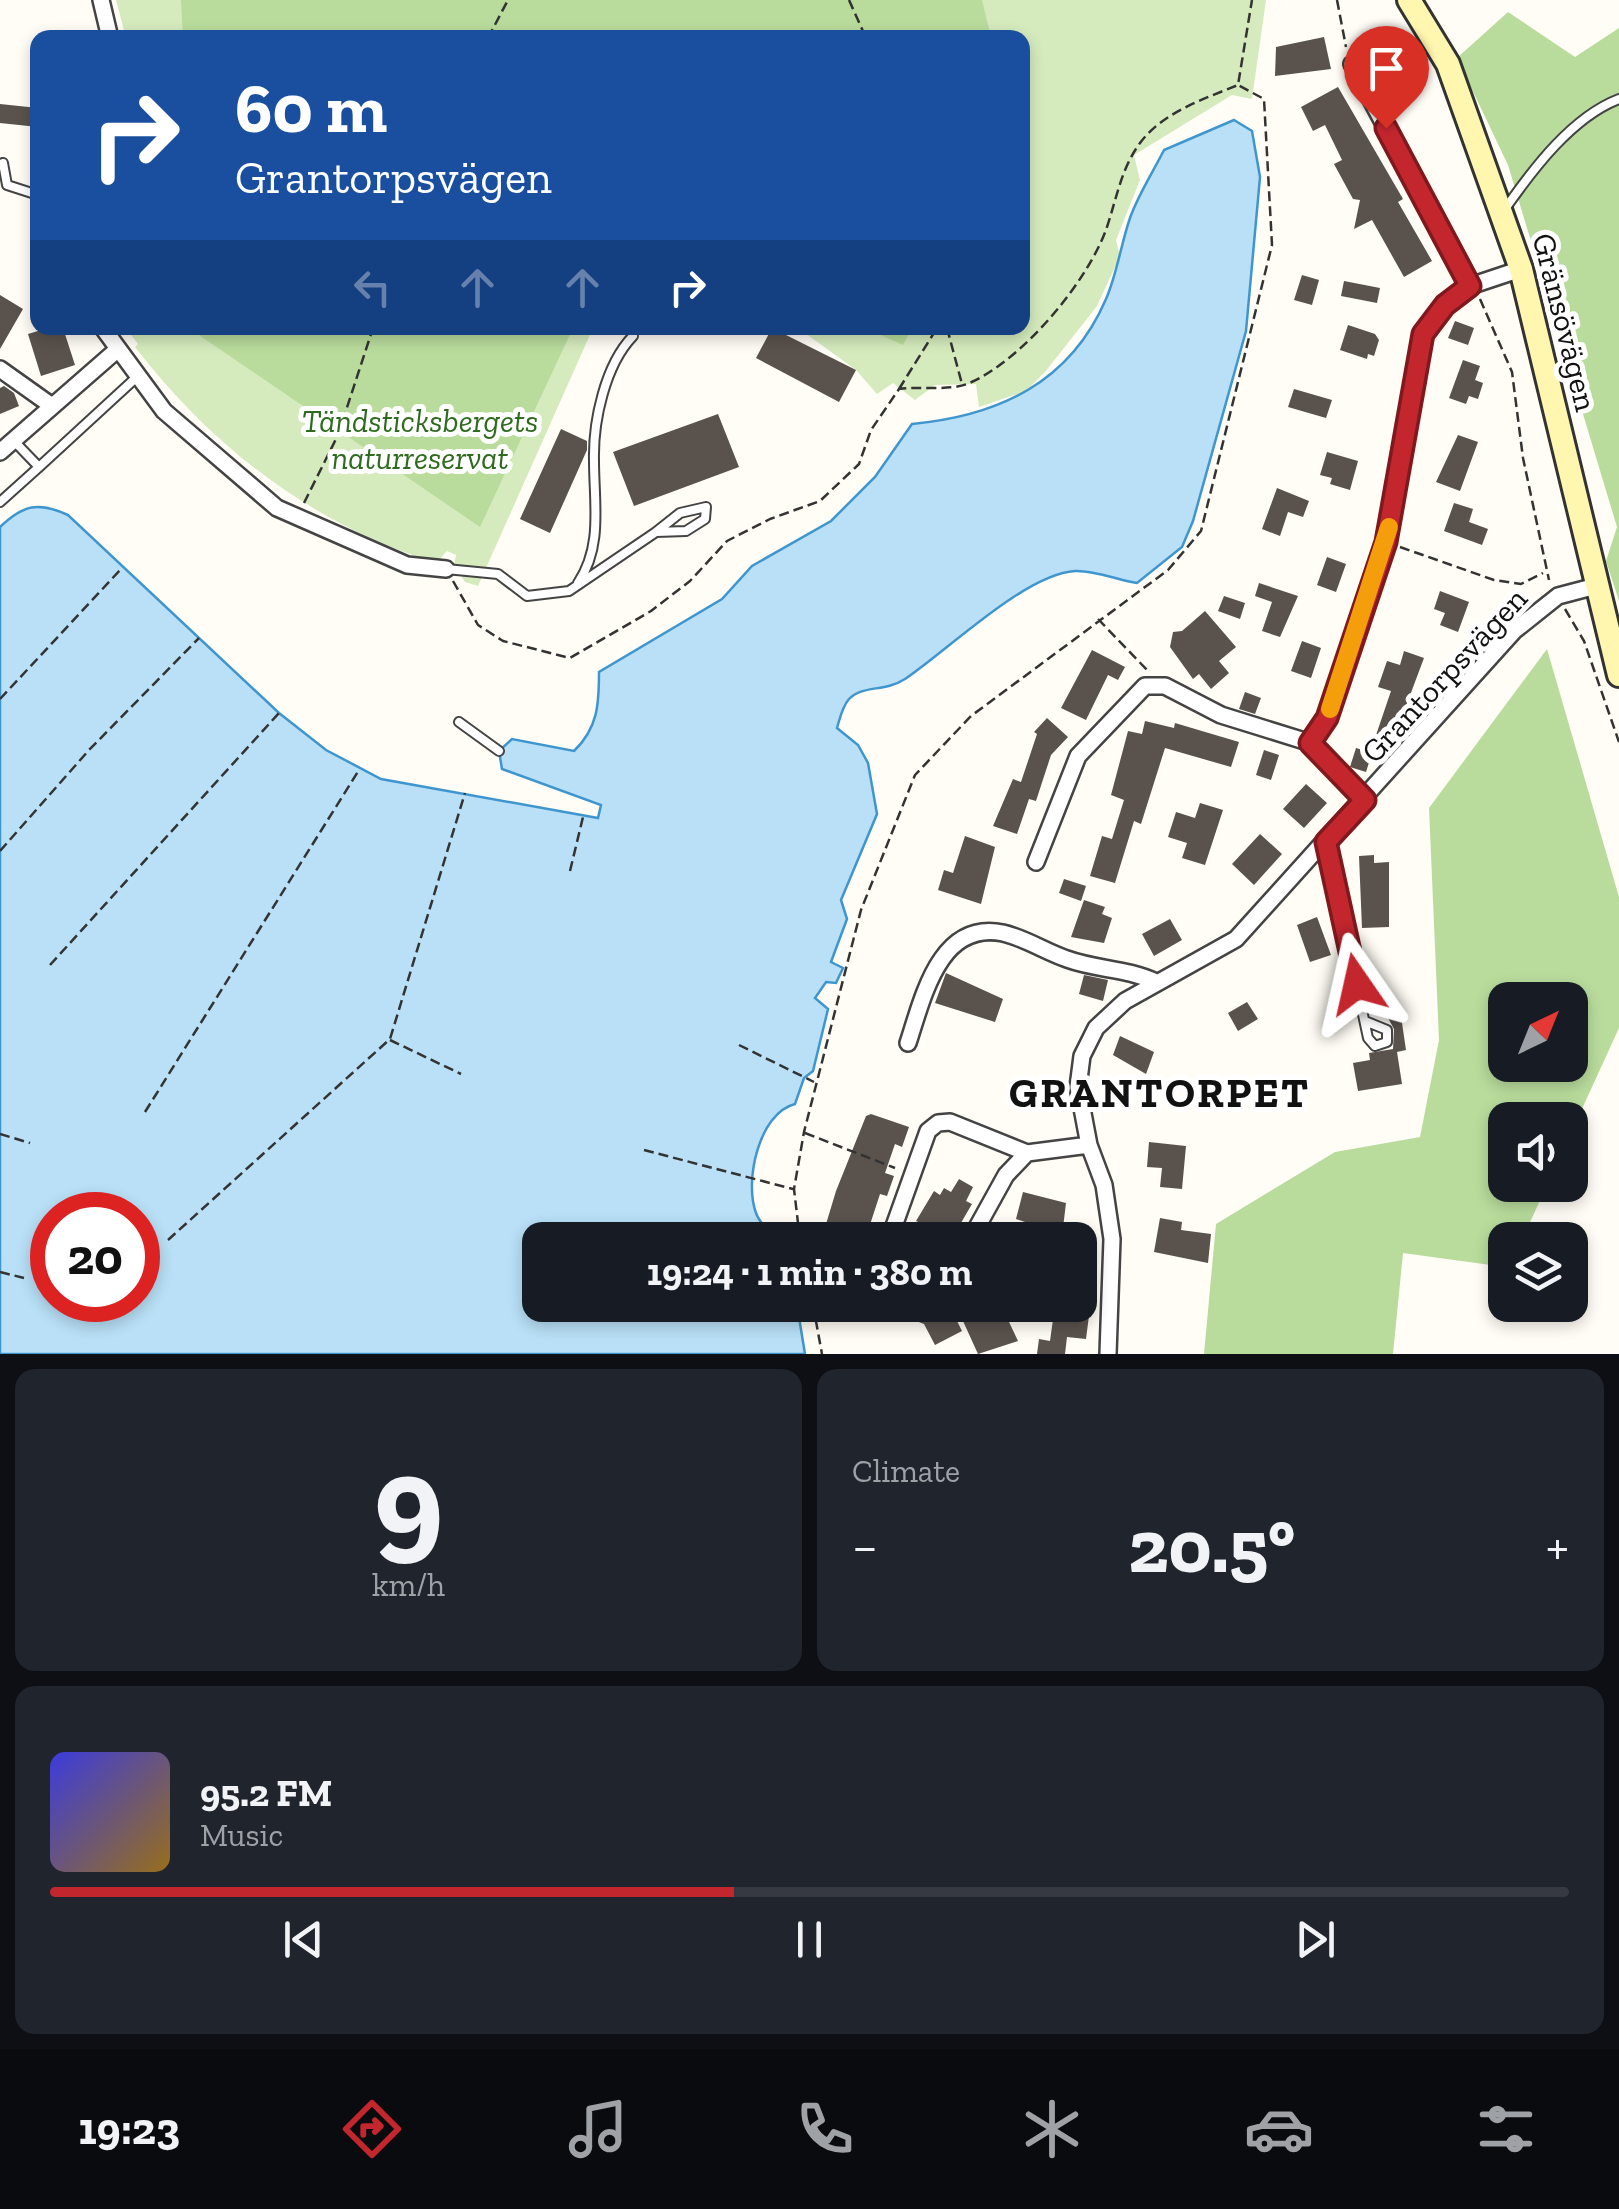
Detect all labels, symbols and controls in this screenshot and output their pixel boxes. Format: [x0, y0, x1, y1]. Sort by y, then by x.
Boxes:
pin [1344, 26, 1429, 129]
icon: arrive [1359, 41, 1414, 96]
text: 60 m [235, 66, 387, 150]
icon: right [70, 70, 200, 200]
text: Grantorpsvägen [235, 151, 552, 205]
street label: Gränsövägen [1525, 229, 1606, 415]
icon: left [345, 260, 400, 315]
icon: ahead [450, 260, 505, 315]
icon: ahead [555, 260, 610, 315]
icon: right [660, 260, 715, 315]
park label: Tändsticksbergets naturreservat [302, 402, 538, 477]
street label: Grantorpsvägen [1353, 579, 1535, 770]
position arrow [1305, 932, 1409, 1036]
north arrow [1488, 982, 1588, 1082]
map controls [1488, 982, 1588, 1322]
district label: GRANTORPET [1009, 1067, 1311, 1118]
button: sound [1488, 1102, 1588, 1202]
speed limit sign: 20 [30, 1192, 160, 1322]
button: layers [1488, 1222, 1588, 1322]
text: 19:24 · 1 min · 380 m [647, 1249, 972, 1295]
text: 9 [374, 1423, 443, 1579]
text: Climate [852, 1452, 960, 1490]
text: 20.5° [1128, 1501, 1295, 1591]
text: − [852, 1513, 878, 1579]
text: + [1546, 1513, 1569, 1579]
text: km/h [372, 1566, 445, 1604]
text: 95.2 FM [200, 1770, 332, 1816]
text: Music [200, 1816, 283, 1854]
icon: previous [276, 1912, 331, 1967]
icon: pause [782, 1912, 837, 1967]
icon: next [1288, 1912, 1343, 1967]
icon: directions [337, 2094, 407, 2164]
icon: music [563, 2094, 633, 2164]
icon: phone [790, 2094, 860, 2164]
icon: climate [1017, 2094, 1087, 2164]
icon: car [1244, 2094, 1314, 2164]
icon: filters [1471, 2094, 1541, 2164]
text: 19:23 [78, 2102, 180, 2156]

